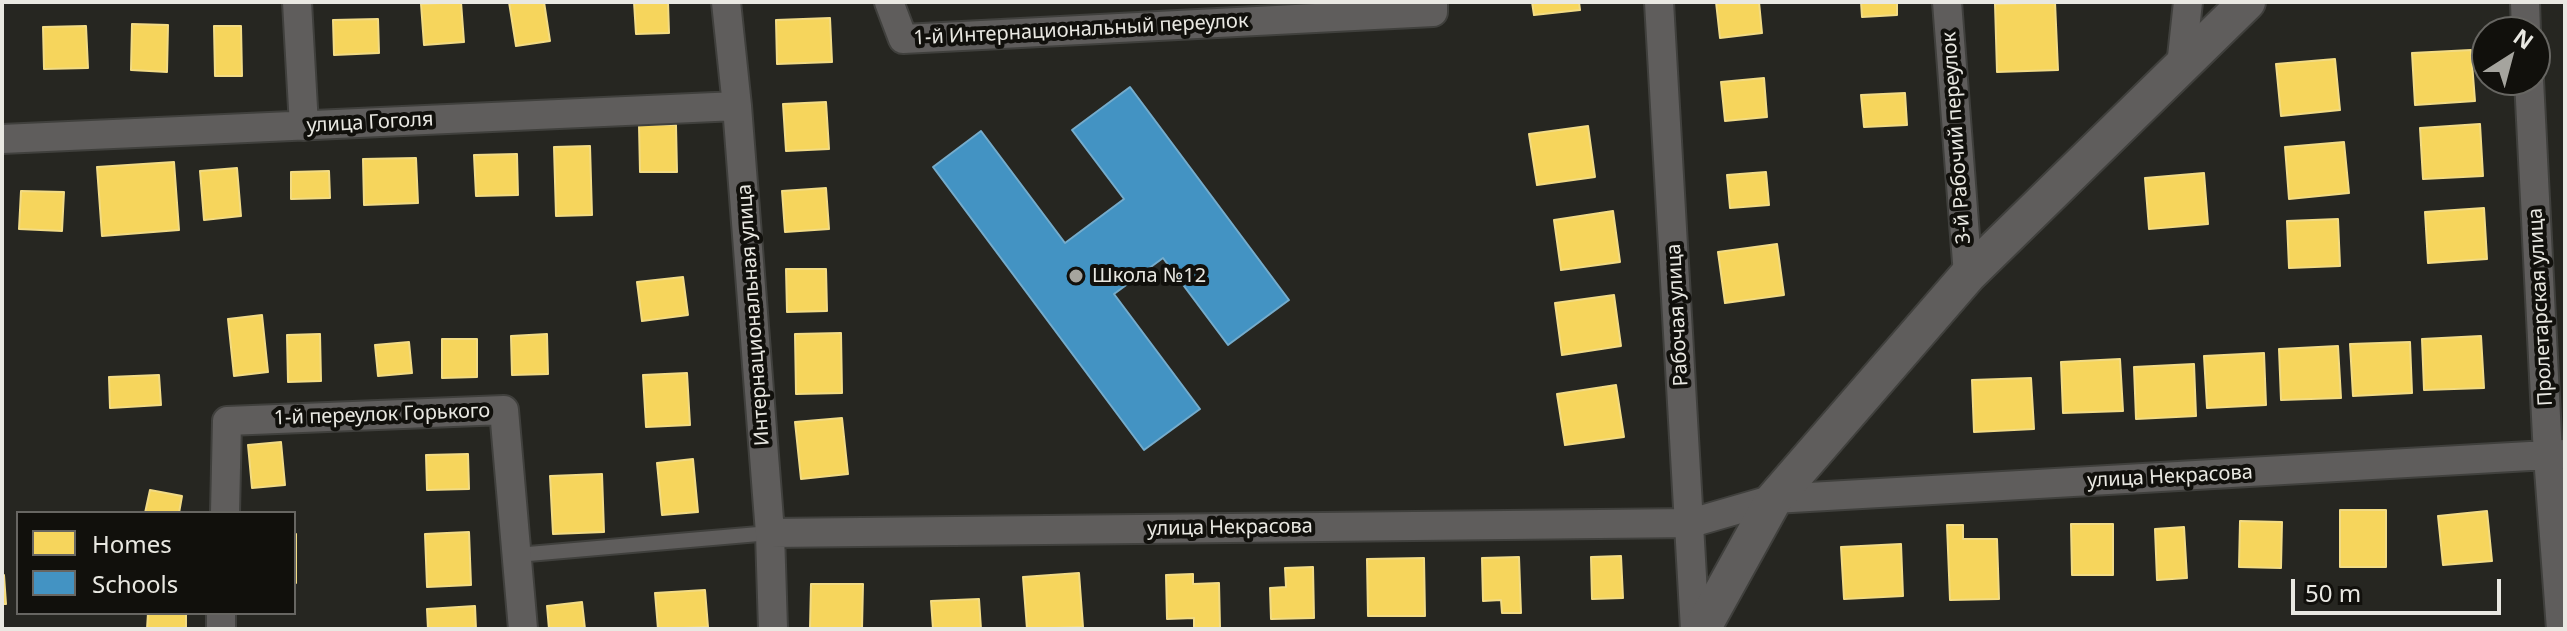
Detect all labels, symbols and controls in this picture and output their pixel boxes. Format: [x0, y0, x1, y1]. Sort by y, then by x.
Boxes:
street label: 1-й Интернациональный переулок [913, 9, 1249, 51]
north arrow [2471, 16, 2551, 96]
text: N [2508, 21, 2540, 56]
street label: 3-й Рабочий переулок [1938, 31, 1976, 245]
street label: улица Гоголя [306, 108, 434, 138]
street label: Интернациональная улица [733, 183, 775, 447]
street label: Пролетарская улица [2524, 207, 2558, 407]
street label: Рабочая улица [1662, 243, 1694, 387]
place label: Школа №12 [1092, 264, 1206, 288]
marker: Школа №12 [1067, 267, 1085, 285]
street label: 1-й переулок Горького [273, 399, 491, 431]
street label: улица Некрасова [2087, 461, 2253, 493]
legend [16, 511, 296, 615]
street label: улица Некрасова [1147, 515, 1313, 541]
text: Homes [92, 527, 172, 560]
scale bar [2295, 563, 2505, 613]
text: Schools [92, 567, 178, 600]
text: 50 m [2305, 576, 2361, 609]

